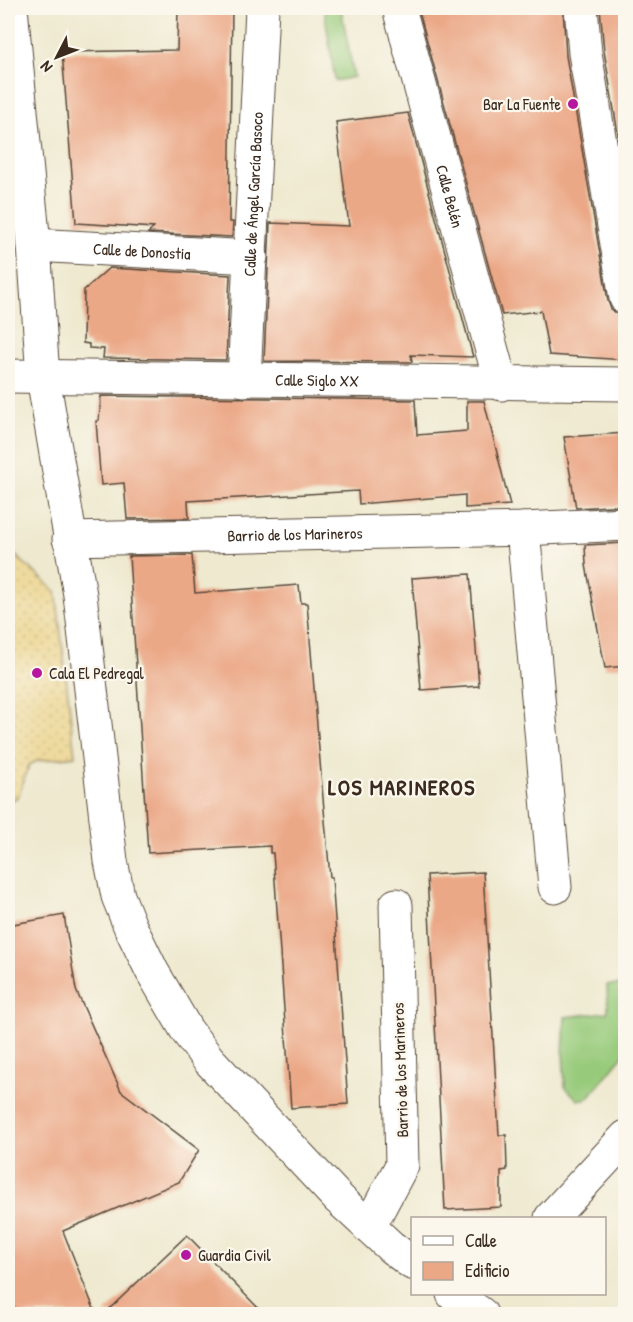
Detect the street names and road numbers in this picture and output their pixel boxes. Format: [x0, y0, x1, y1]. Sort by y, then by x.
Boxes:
street label: Calle de Ángel García Basoco [238, 111, 268, 277]
street label: Calle Belén [431, 162, 469, 230]
street label: Calle de Donostia [92, 237, 191, 265]
street label: Calle Siglo XX [275, 368, 359, 392]
street label: Barrio de los Marineros [227, 522, 363, 547]
street label: Barrio de los Marineros [387, 1002, 413, 1138]

